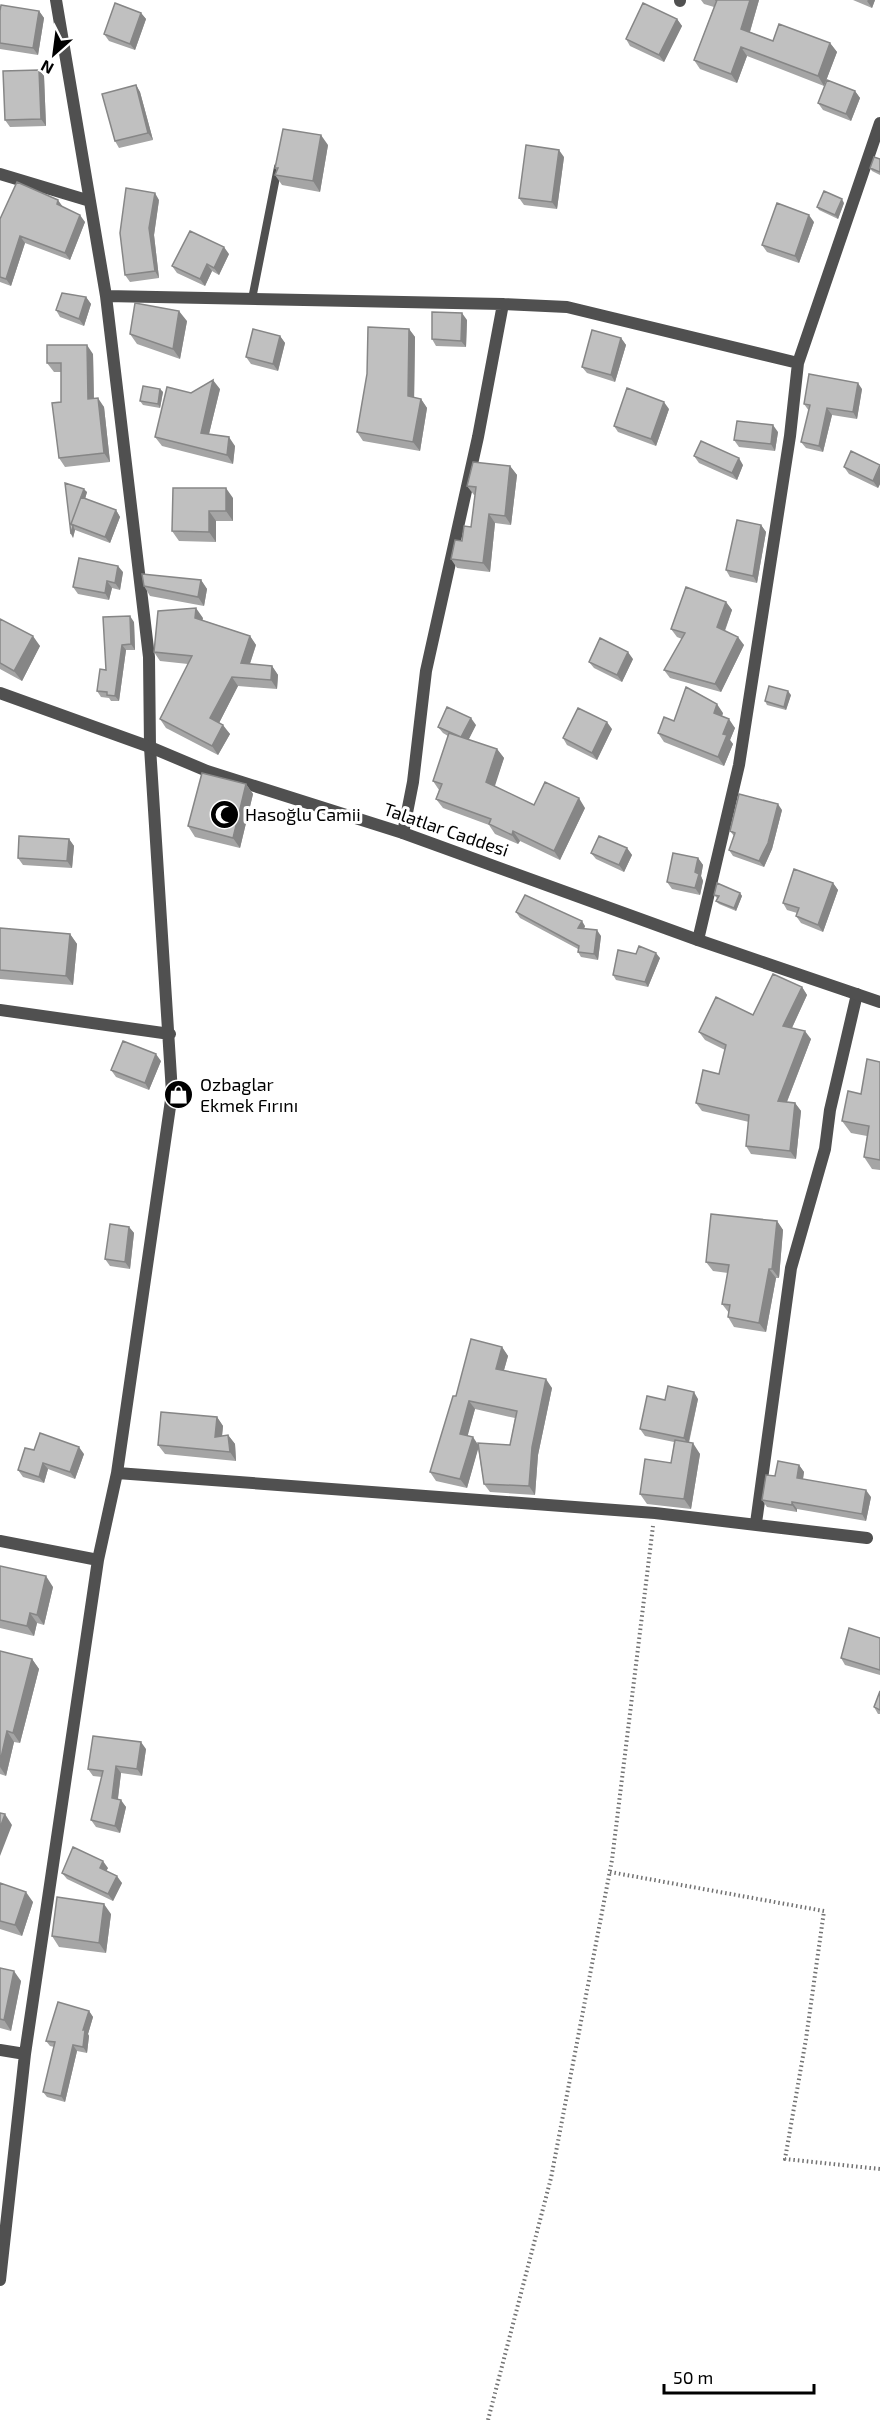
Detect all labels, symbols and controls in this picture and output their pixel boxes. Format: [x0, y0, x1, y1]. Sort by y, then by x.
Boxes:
north arrow [24, 24, 84, 84]
text: N [37, 57, 56, 79]
street label: Talatlar Caddesi [381, 797, 512, 861]
mosque icon: Hasoğlu Camii [208, 799, 240, 831]
place label: Hasoğlu Camii [245, 803, 361, 825]
place label: Ozbaglar Ekmek Fırını [200, 1073, 298, 1116]
shop icon: Ozbaglar Ekmek Fırını [163, 1079, 195, 1111]
scale bar [664, 2357, 814, 2395]
text: 50 m [673, 2366, 713, 2388]

